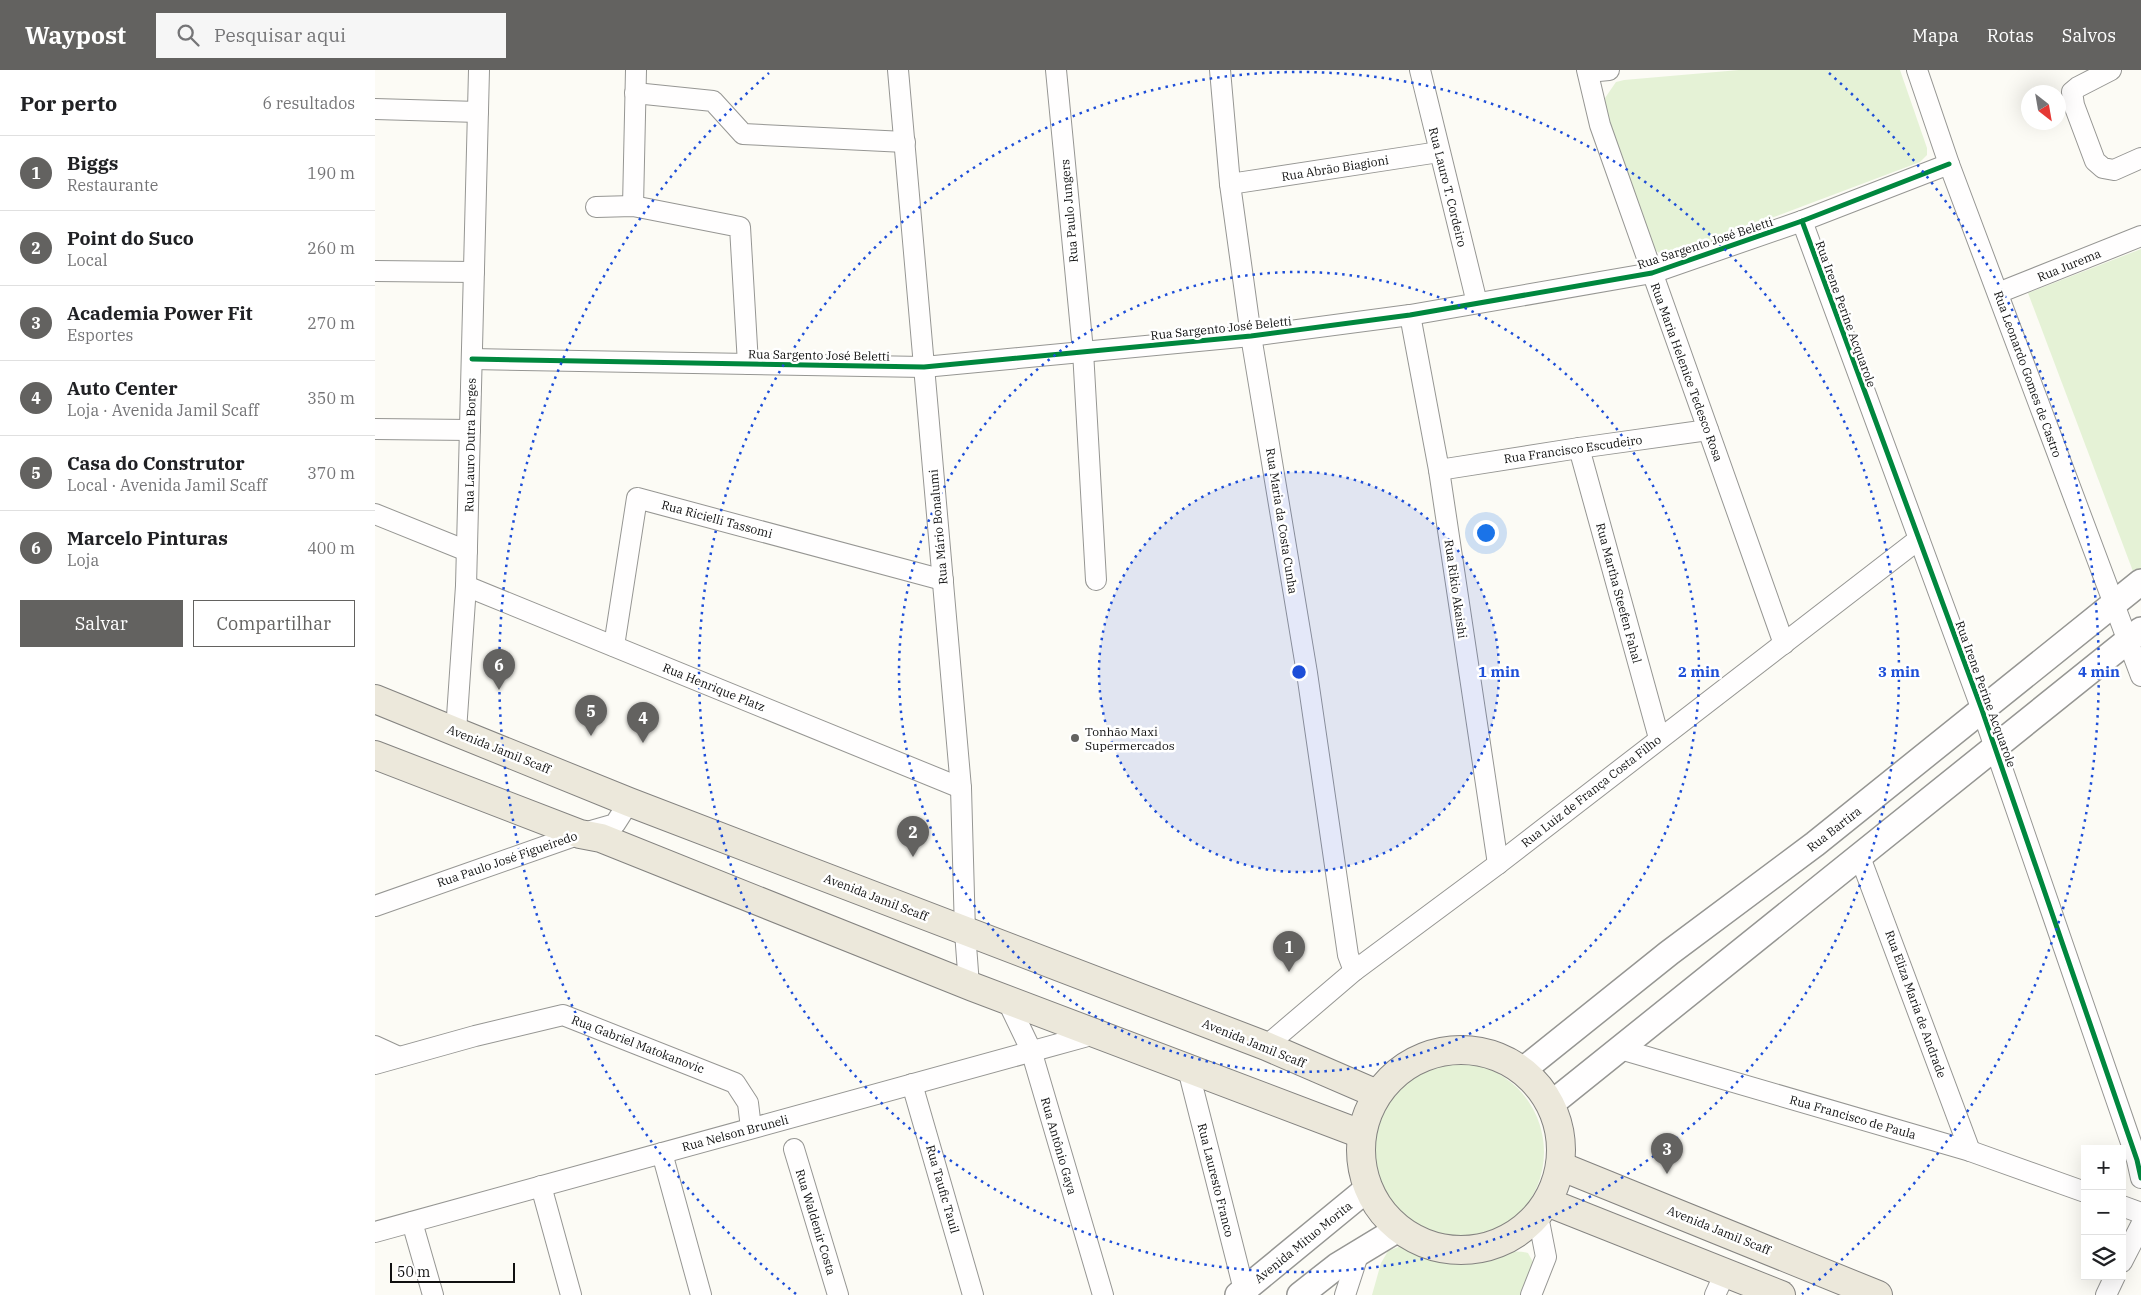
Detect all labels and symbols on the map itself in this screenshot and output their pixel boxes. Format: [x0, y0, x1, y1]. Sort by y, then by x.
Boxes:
north arrow [2021, 85, 2066, 130]
street label: Rua Lauro T. Cordeiro [1426, 126, 1470, 249]
street label: Rua Abrão Biagioni [1280, 152, 1390, 184]
street label: Rua Paulo Jungers [1057, 159, 1081, 263]
street label: Rua Sargento José Beletti [1635, 214, 1775, 272]
street label: Rua Irene Perine Acquarole [1812, 239, 1880, 389]
street label: Rua Jurema [2035, 245, 2103, 285]
street label: Rua Maria Helenice Tedesco Rosa [1648, 281, 1727, 464]
street label: Rua Leonardo Gomes de Castro [1991, 289, 2065, 460]
street label: Rua Sargento José Beletti [1150, 313, 1293, 343]
street label: Rua Sargento José Beletti [748, 346, 890, 364]
street label: Rua Lauro Dutra Borges [461, 378, 479, 512]
street label: Rua Francisco Escudeiro [1503, 432, 1643, 466]
street label: Rua Maria da Costa Cunha [1263, 447, 1301, 595]
street label: Rua Mário Bonalumi [925, 469, 951, 585]
street label: Rua Ricielli Tassomi [660, 497, 774, 541]
your location [1473, 520, 1499, 546]
street label: Rua Martha Steefen Fahal [1593, 521, 1645, 665]
street label: Rua Rikio Akaishi [1442, 539, 1470, 640]
street label: Rua Irene Perine Acquarole [1952, 619, 2020, 769]
pin: 6 [483, 649, 515, 690]
street label: Rua Henrique Platz [661, 660, 767, 714]
text: 1 min [1478, 662, 1520, 681]
text: 2 min [1678, 662, 1720, 681]
text: 3 min [1878, 662, 1920, 681]
text: 4 min [2078, 662, 2120, 681]
centre of rings [1290, 663, 1308, 681]
pin: 5 [575, 695, 607, 736]
pin: 4 [627, 702, 659, 743]
street label: Avenida Jamil Scaff [445, 721, 554, 777]
place label: Tonhão Maxi Supermercados [1085, 724, 1175, 753]
marker: Tonhão Maxi Supermercados [1069, 732, 1081, 744]
street label: Rua Luiz de França Costa Filho [1518, 732, 1664, 850]
street label: Rua Bartira [1804, 803, 1864, 855]
pin: 2 [897, 816, 929, 857]
street label: Rua Paulo José Figueiredo [435, 828, 579, 890]
street label: Avenida Jamil Scaff [822, 870, 931, 924]
street label: Rua Eliza Maria de Andrade [1882, 928, 1950, 1080]
pin: 1 [1273, 931, 1305, 972]
street label: Rua Gabriel Matokanovic [569, 1012, 707, 1076]
street label: Avenida Jamil Scaff [1200, 1015, 1309, 1071]
street label: Rua Francisco de Paula [1788, 1092, 1918, 1142]
street label: Rua Antônio Gaya [1038, 1096, 1080, 1197]
street label: Rua Nelson Bruneli [680, 1112, 790, 1154]
street label: Rua Lauresto Franco [1195, 1122, 1237, 1239]
pin: 3 [1651, 1133, 1683, 1174]
street label: Rua Taufic Tauil [923, 1143, 963, 1235]
street label: Rua Waldenir Costa [793, 1167, 839, 1277]
street label: Avenida Mituo Morita [1251, 1198, 1355, 1286]
street label: Avenida Jamil Scaff [1665, 1202, 1774, 1258]
scale bar [390, 1260, 515, 1283]

